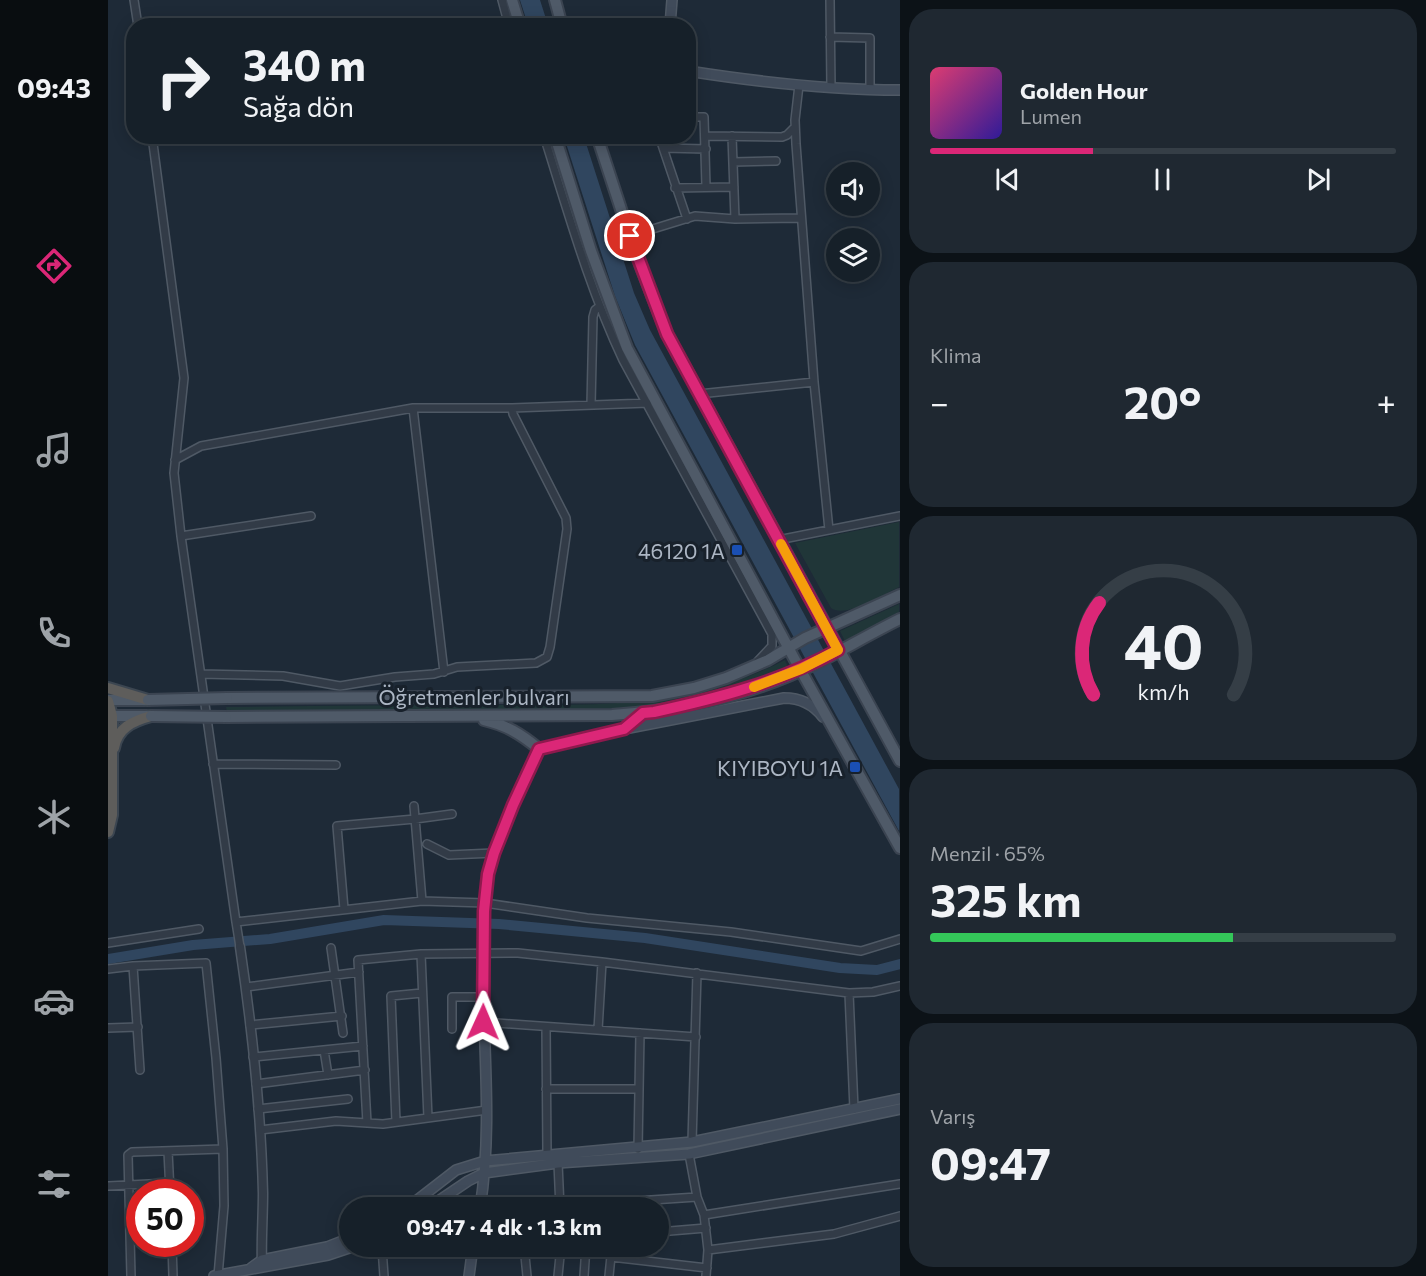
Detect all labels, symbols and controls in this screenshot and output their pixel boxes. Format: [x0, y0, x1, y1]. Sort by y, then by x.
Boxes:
text: 340 m [243, 38, 366, 90]
icon: right [144, 42, 222, 120]
text: 09:43 [17, 71, 91, 104]
text: Golden Hour [1020, 77, 1148, 104]
text: Sağa dön [243, 90, 354, 123]
text: Lumen [1020, 104, 1082, 128]
map controls [826, 162, 880, 282]
button: sound [826, 162, 880, 216]
icon: previous [991, 163, 1024, 196]
icon: pause [1146, 163, 1179, 196]
icon: next [1302, 163, 1335, 196]
pin [604, 210, 655, 261]
icon: arrive [613, 219, 646, 252]
button: layers [826, 228, 880, 282]
icon: directions [33, 245, 75, 287]
text: Klima [930, 343, 982, 367]
text: 20° [1124, 373, 1202, 428]
text: − [930, 381, 949, 422]
text: + [1377, 381, 1396, 422]
icon: music [33, 429, 75, 471]
place label: 46120 1A [638, 538, 725, 563]
marker: 46120 1A [730, 543, 744, 557]
text: 40 [1123, 606, 1203, 682]
icon: phone [33, 612, 75, 654]
text: km/h [1137, 678, 1189, 704]
street label: Öğretmenler bulvarı [378, 684, 570, 709]
place label: KIYIBOYU 1A [717, 755, 843, 780]
marker: KIYIBOYU 1A [848, 760, 862, 774]
icon: climate [33, 796, 75, 838]
text: Menzil · 65% [930, 841, 1045, 865]
text: 325 km [930, 871, 1081, 926]
icon: car [33, 980, 75, 1022]
position arrow [451, 990, 515, 1054]
text: Varış [930, 1104, 975, 1128]
text: 09:47 [930, 1134, 1051, 1189]
icon: filters [33, 1163, 75, 1205]
speed limit sign: 50 [126, 1179, 204, 1257]
text: 09:47 · 4 dk · 1.3 km [406, 1213, 602, 1240]

